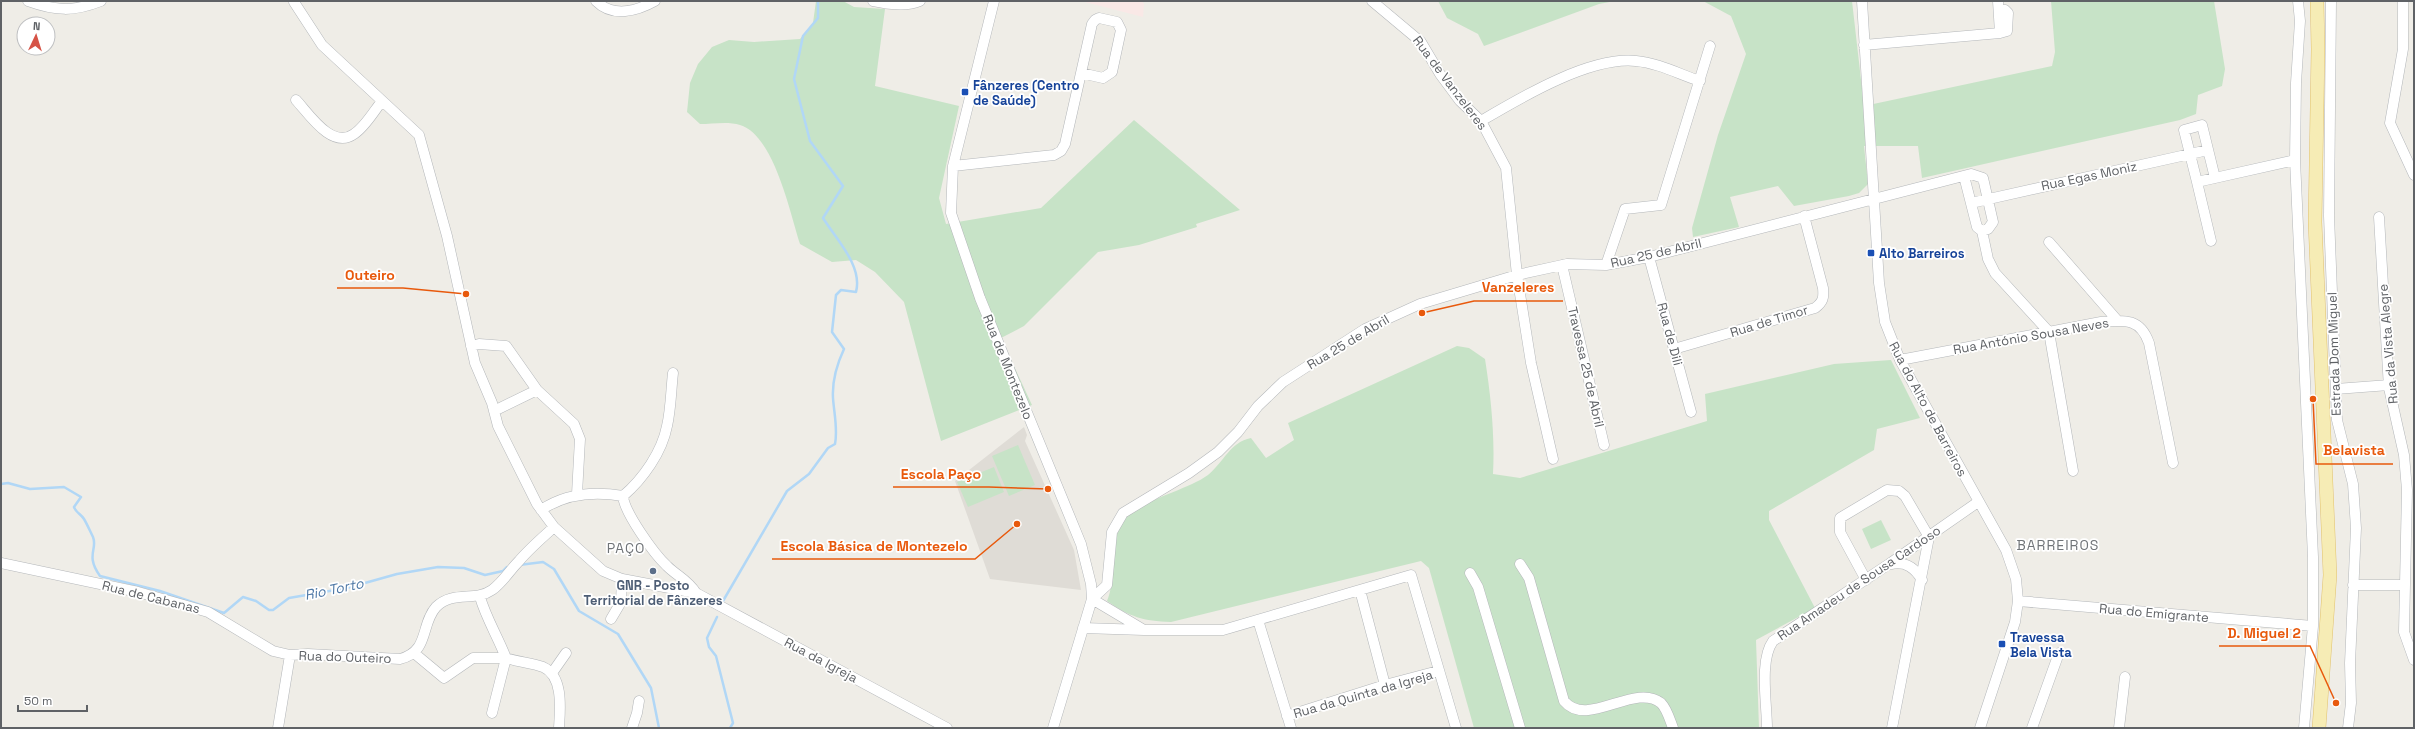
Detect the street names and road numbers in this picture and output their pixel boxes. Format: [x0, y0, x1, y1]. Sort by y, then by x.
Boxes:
street label: Rua de Vanzeleres [1409, 33, 1491, 134]
street label: Rua Egas Moniz [2040, 158, 2139, 194]
street label: Rua 25 de Abril [1609, 234, 1703, 272]
street label: Rua da Vista Alegre [2374, 283, 2402, 405]
street label: Estrada Dom Miguel [2323, 292, 2345, 416]
street label: Rua de Dili [1653, 301, 1687, 367]
street label: Rua de Timor [1728, 301, 1810, 341]
street label: Travessa 25 de Abril [1564, 305, 1608, 429]
street label: Rua 25 de Abril [1304, 311, 1392, 373]
street label: Rua de Montezelo [979, 312, 1037, 422]
street label: Rua António Sousa Neves [1952, 314, 2110, 358]
street label: Rua do Alto de Barreiros [1885, 339, 1971, 480]
street label: Rua Amadeu de Sousa Cardoso [1774, 522, 1944, 644]
street label: Rua de Cabanas [100, 577, 202, 617]
street label: Rua do Emigrante [2098, 600, 2210, 626]
street label: Rua da Igreja [781, 634, 861, 687]
street label: Rua do Outeiro [298, 647, 392, 667]
street label: Rua da Quinta da Igreja [1291, 666, 1435, 722]

